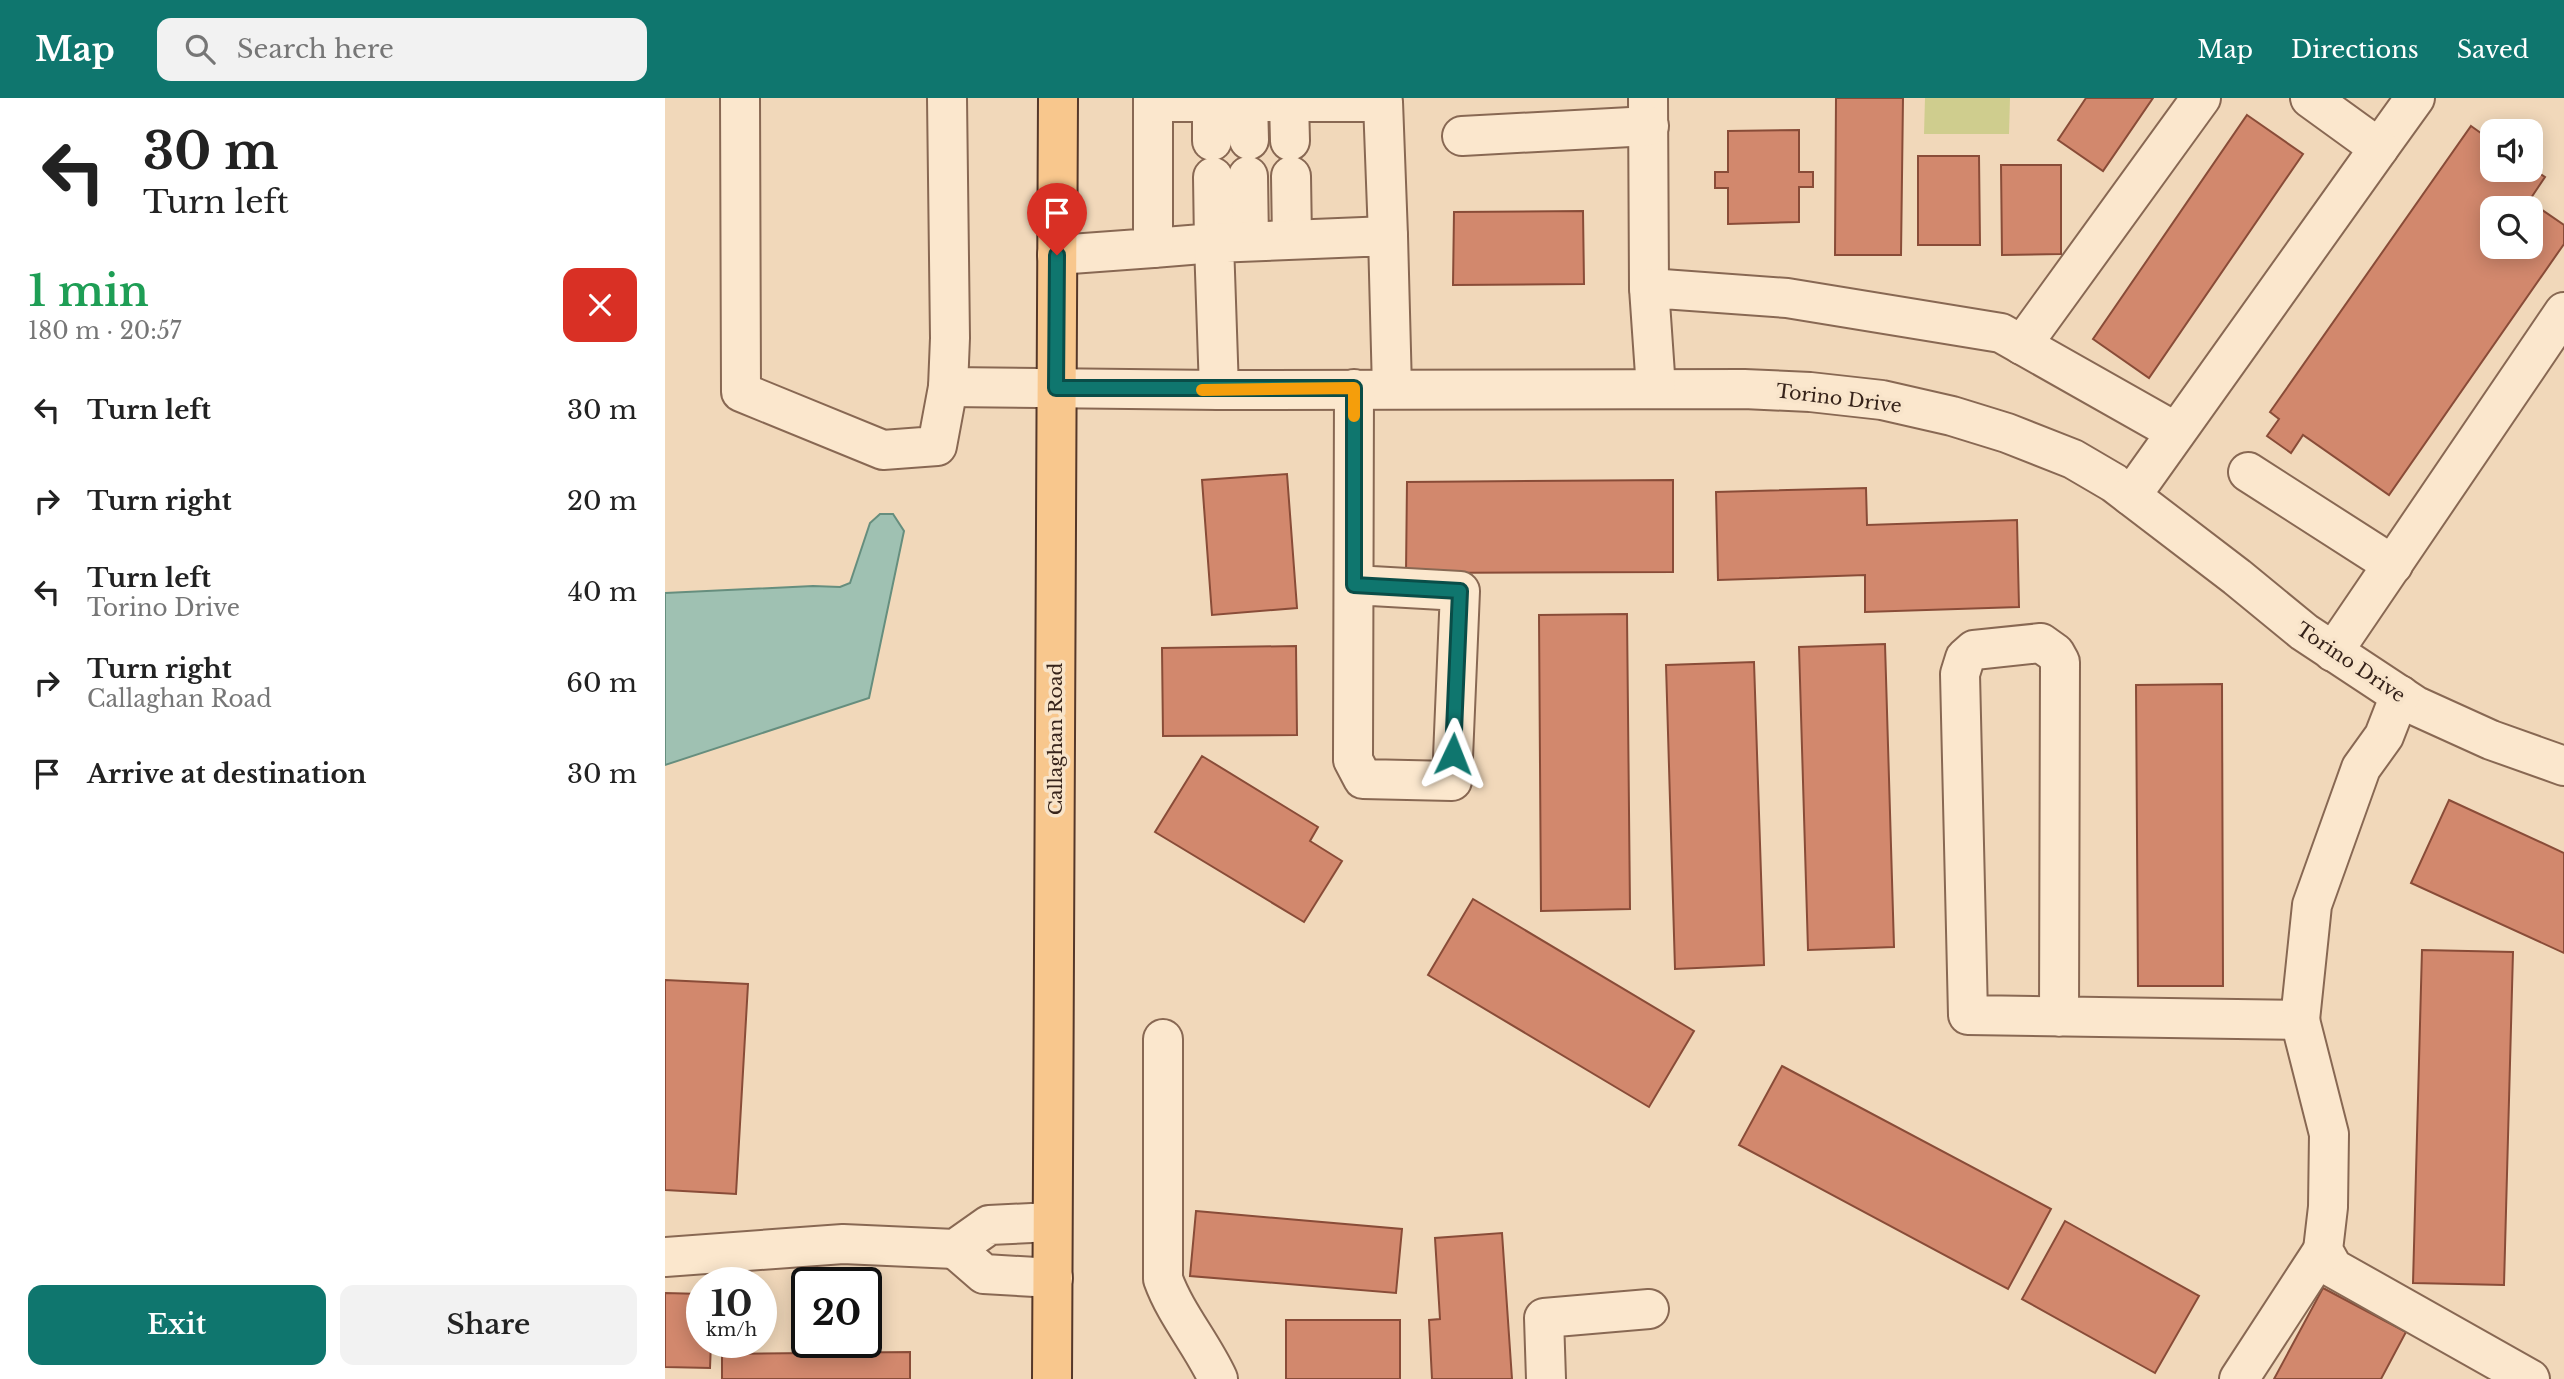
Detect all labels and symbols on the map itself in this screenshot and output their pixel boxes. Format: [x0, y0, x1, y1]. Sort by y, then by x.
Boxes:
pin [1027, 183, 1087, 255]
street label: Torino Drive [1775, 379, 1903, 418]
street label: Torino Drive [2292, 618, 2410, 707]
street label: Callaghan Road [1044, 662, 1067, 815]
position arrow [1416, 717, 1490, 791]
speed limit sign: 20 [791, 1267, 882, 1358]

